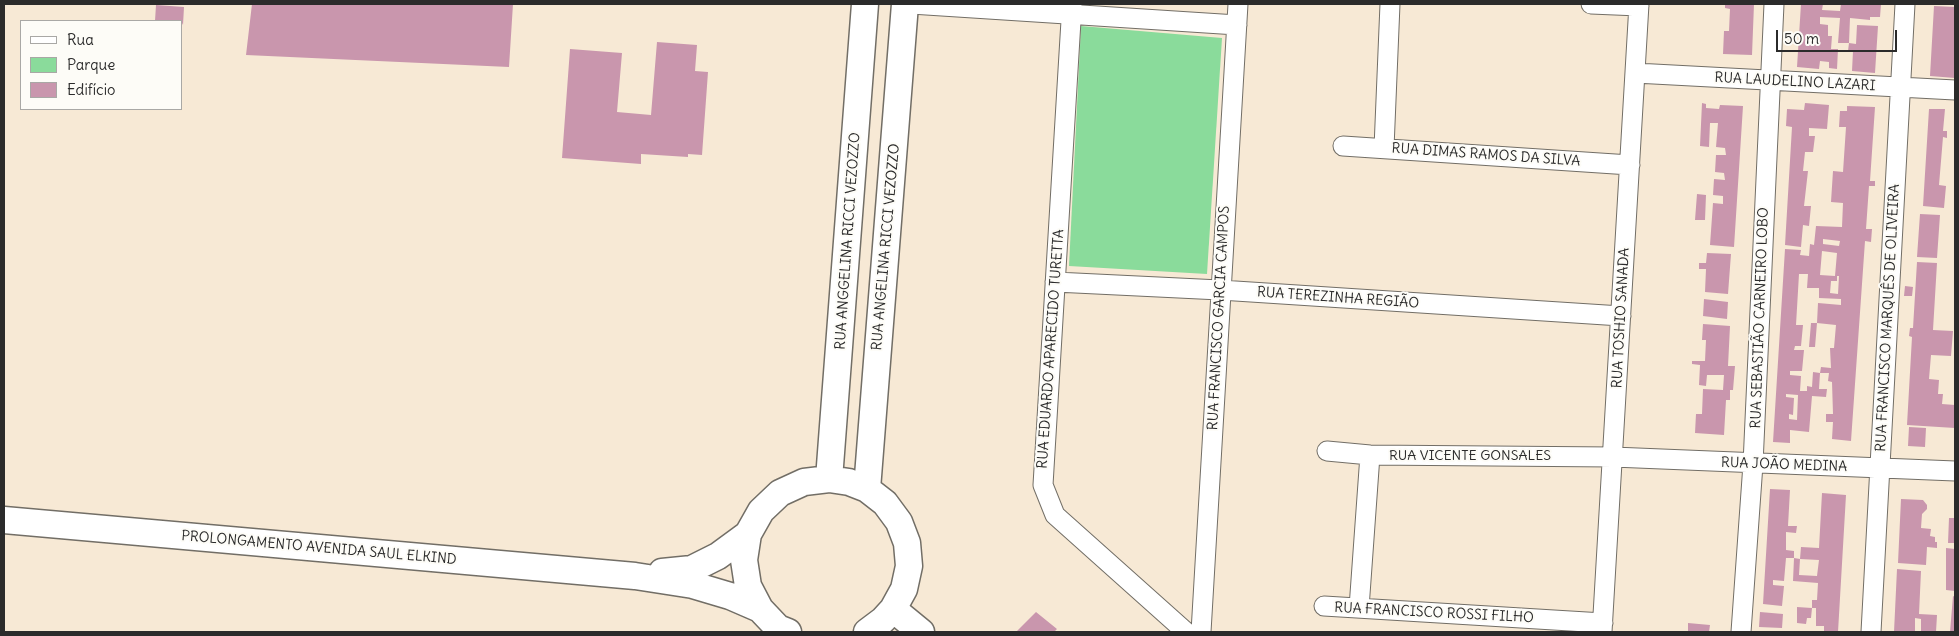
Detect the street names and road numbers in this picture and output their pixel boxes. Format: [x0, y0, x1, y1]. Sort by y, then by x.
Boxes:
street label: RUA LAUDELINO LAZARI [1714, 69, 1876, 95]
street label: RUA ANGGELINA RICCI VEZOZZO [832, 132, 864, 350]
street label: RUA DIMAS RAMOS DA SILVA [1391, 140, 1581, 170]
street label: RUA ANGELINA RICCI VEZOZZO [869, 143, 903, 351]
street label: RUA FRANCISCO MARQUÊS DE OLIVEIRA [1873, 184, 1903, 452]
street label: RUA FRANCISCO GARCIA CAMPOS [1205, 205, 1233, 431]
street label: RUA SEBASTIÃO CARNEIRO LOBO [1748, 207, 1772, 429]
street label: RUA EDUARDO APARECIDO TURETTA [1034, 229, 1068, 469]
street label: RUA TOSHIO SANADA [1609, 247, 1633, 389]
street label: RUA TEREZINHA REGIÃO [1256, 284, 1420, 312]
street label: RUA VICENTE GONSALES [1389, 448, 1551, 464]
street label: RUA JOÃO MEDINA [1721, 454, 1847, 476]
street label: PROLONGAMENTO AVENIDA SAUL ELKIND [181, 528, 457, 568]
street label: RUA FRANCISCO ROSSI FILHO [1334, 599, 1534, 627]

